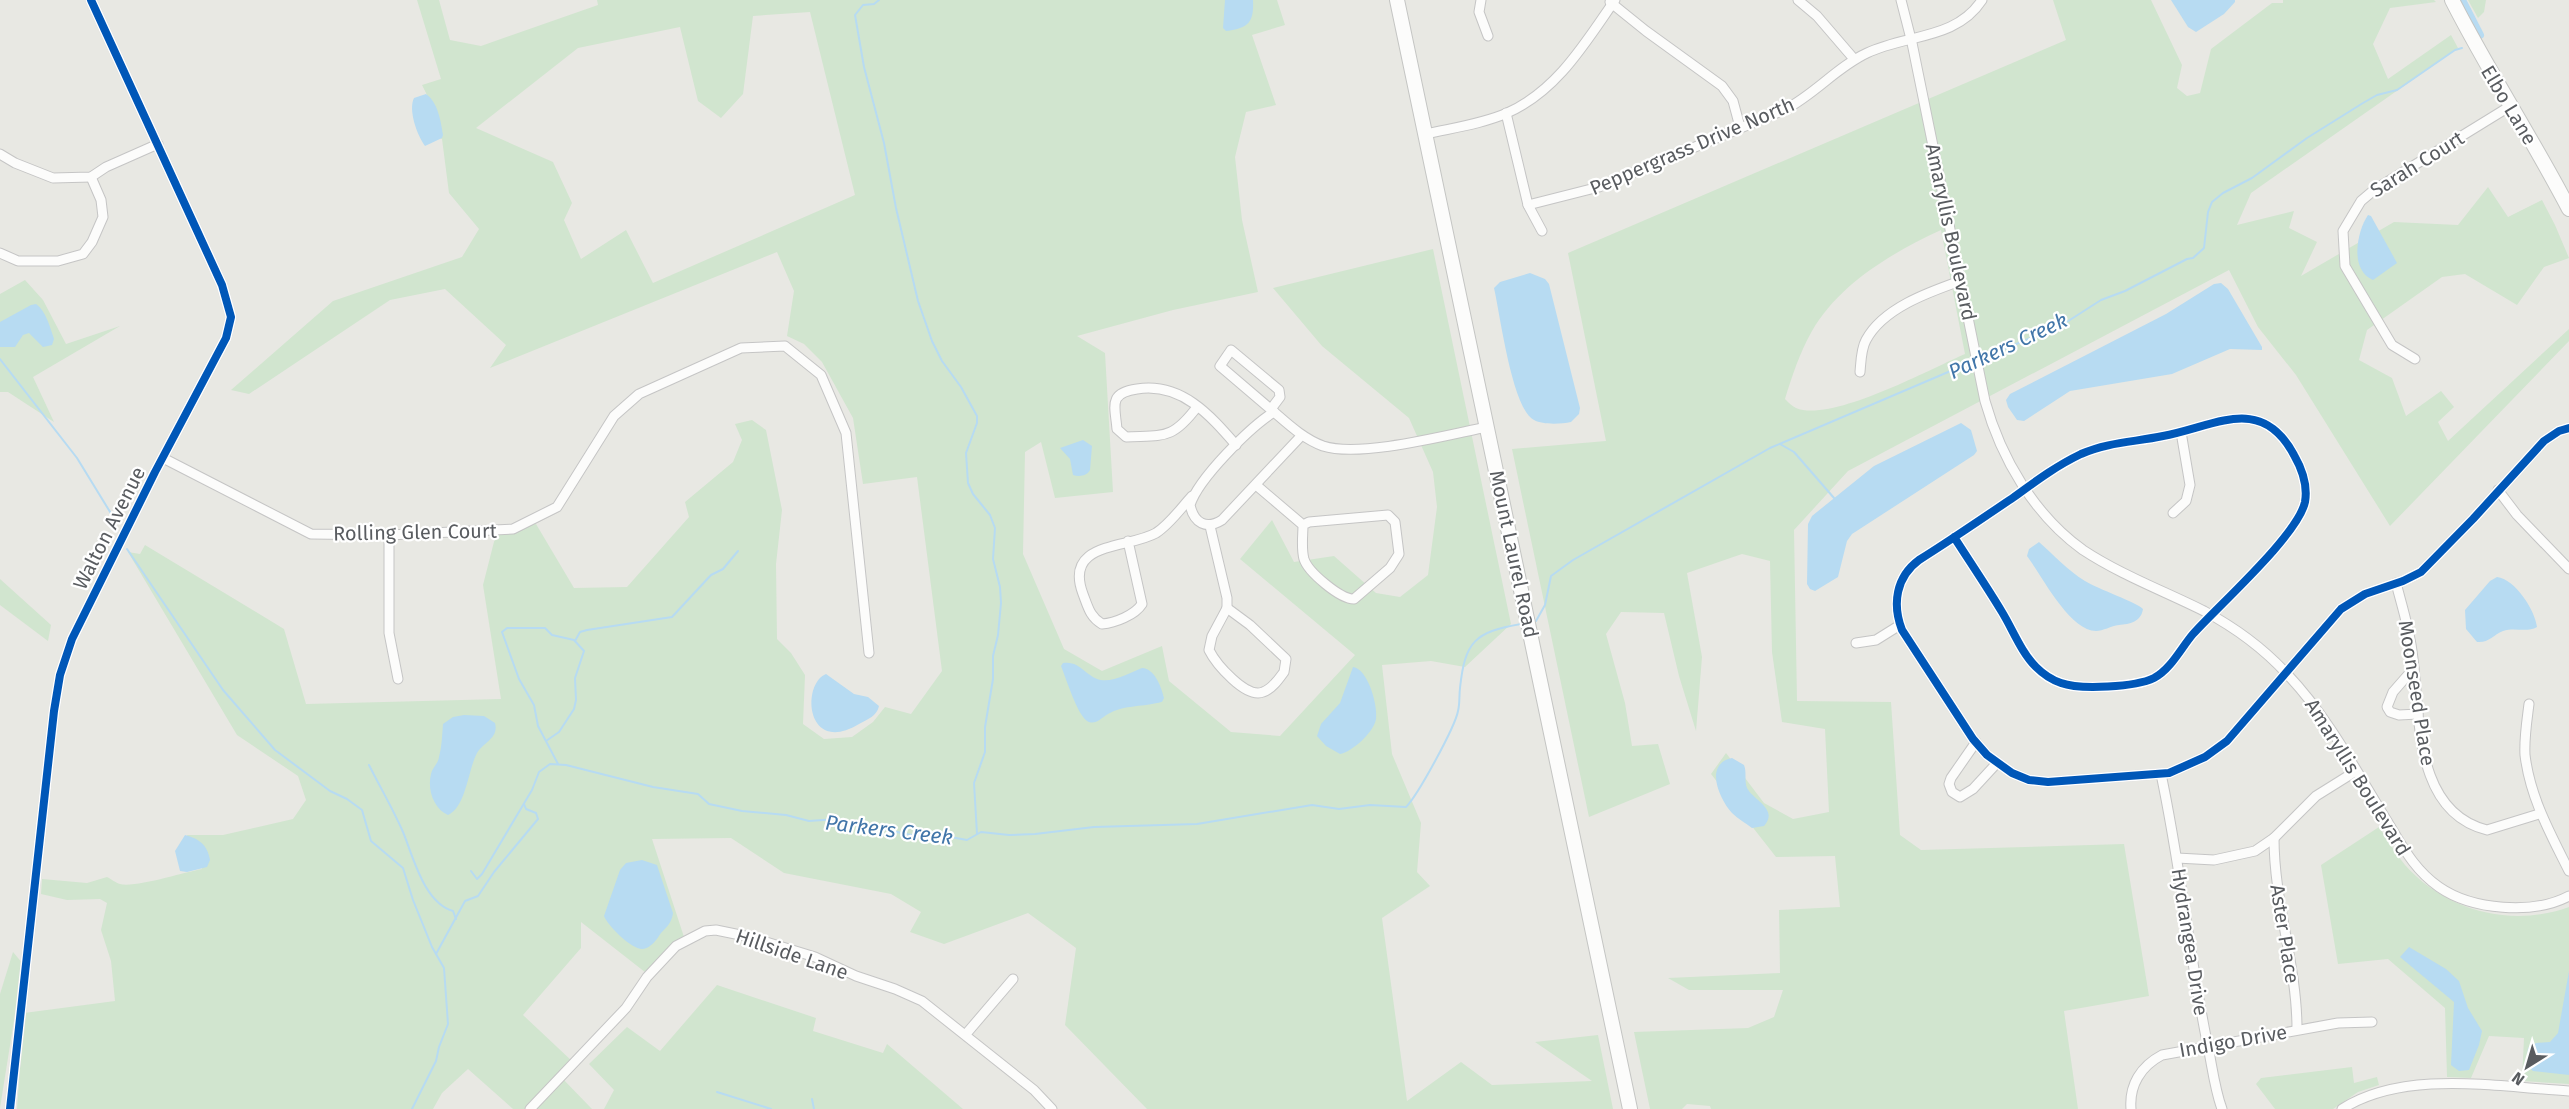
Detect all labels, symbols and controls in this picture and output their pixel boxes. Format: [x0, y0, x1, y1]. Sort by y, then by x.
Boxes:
street label: Elbo Lane [2476, 61, 2542, 149]
street label: Peppergrass Drive North [1586, 92, 1798, 200]
street label: Sarah Court [2366, 125, 2469, 202]
street label: Amaryllis Boulevard [1920, 141, 1982, 323]
water label: Parkers Creek [1944, 307, 2072, 385]
street label: Walton Avenue [68, 463, 150, 593]
street label: Mount Laurel Road [1485, 468, 1543, 640]
street label: Rolling Glen Court [333, 519, 498, 545]
street label: Moonseed Place [2394, 618, 2440, 768]
street label: Amaryllis Boulevard [2300, 694, 2416, 860]
water label: Parkers Creek [824, 809, 954, 851]
street label: Hydrangea Drive [2167, 867, 2213, 1017]
street label: Aster Place [2265, 883, 2305, 985]
street label: Hillside Lane [733, 924, 851, 984]
street label: Indigo Drive [2177, 1020, 2289, 1062]
north arrow [2497, 1037, 2557, 1097]
text: N [2508, 1068, 2528, 1089]

